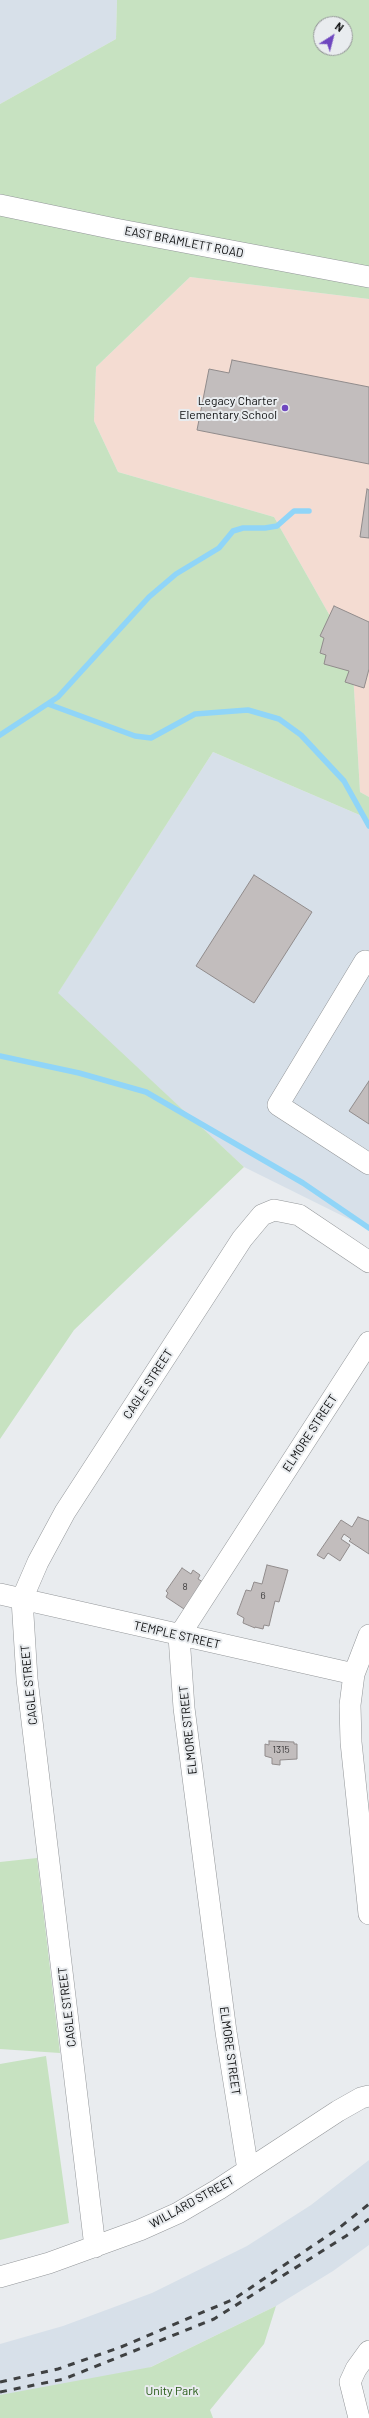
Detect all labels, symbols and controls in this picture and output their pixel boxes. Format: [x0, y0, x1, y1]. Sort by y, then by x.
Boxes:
north arrow [313, 16, 353, 56]
text: N [333, 19, 347, 34]
street label: EAST BRAMLETT ROAD [123, 223, 245, 261]
place label: Legacy Charter Elementary School [179, 394, 277, 422]
marker: Legacy Charter Elementary School [280, 403, 290, 413]
street label: CAGLE STREET [120, 1346, 176, 1422]
street label: ELMORE STREET [280, 1392, 340, 1474]
house number: 8 [182, 1581, 188, 1593]
house number: 6 [260, 1590, 266, 1602]
street label: TEMPLE STREET [132, 1618, 222, 1652]
street label: CAGLE STREET [18, 1644, 40, 1726]
street label: ELMORE STREET [176, 1685, 200, 1775]
house number: 1315 [272, 1744, 290, 1756]
street label: CAGLE STREET [55, 1966, 79, 2048]
street label: ELMORE STREET [217, 2006, 243, 2096]
street label: WILLARD STREET [147, 2173, 237, 2231]
park label: Unity Park [145, 2384, 199, 2398]

